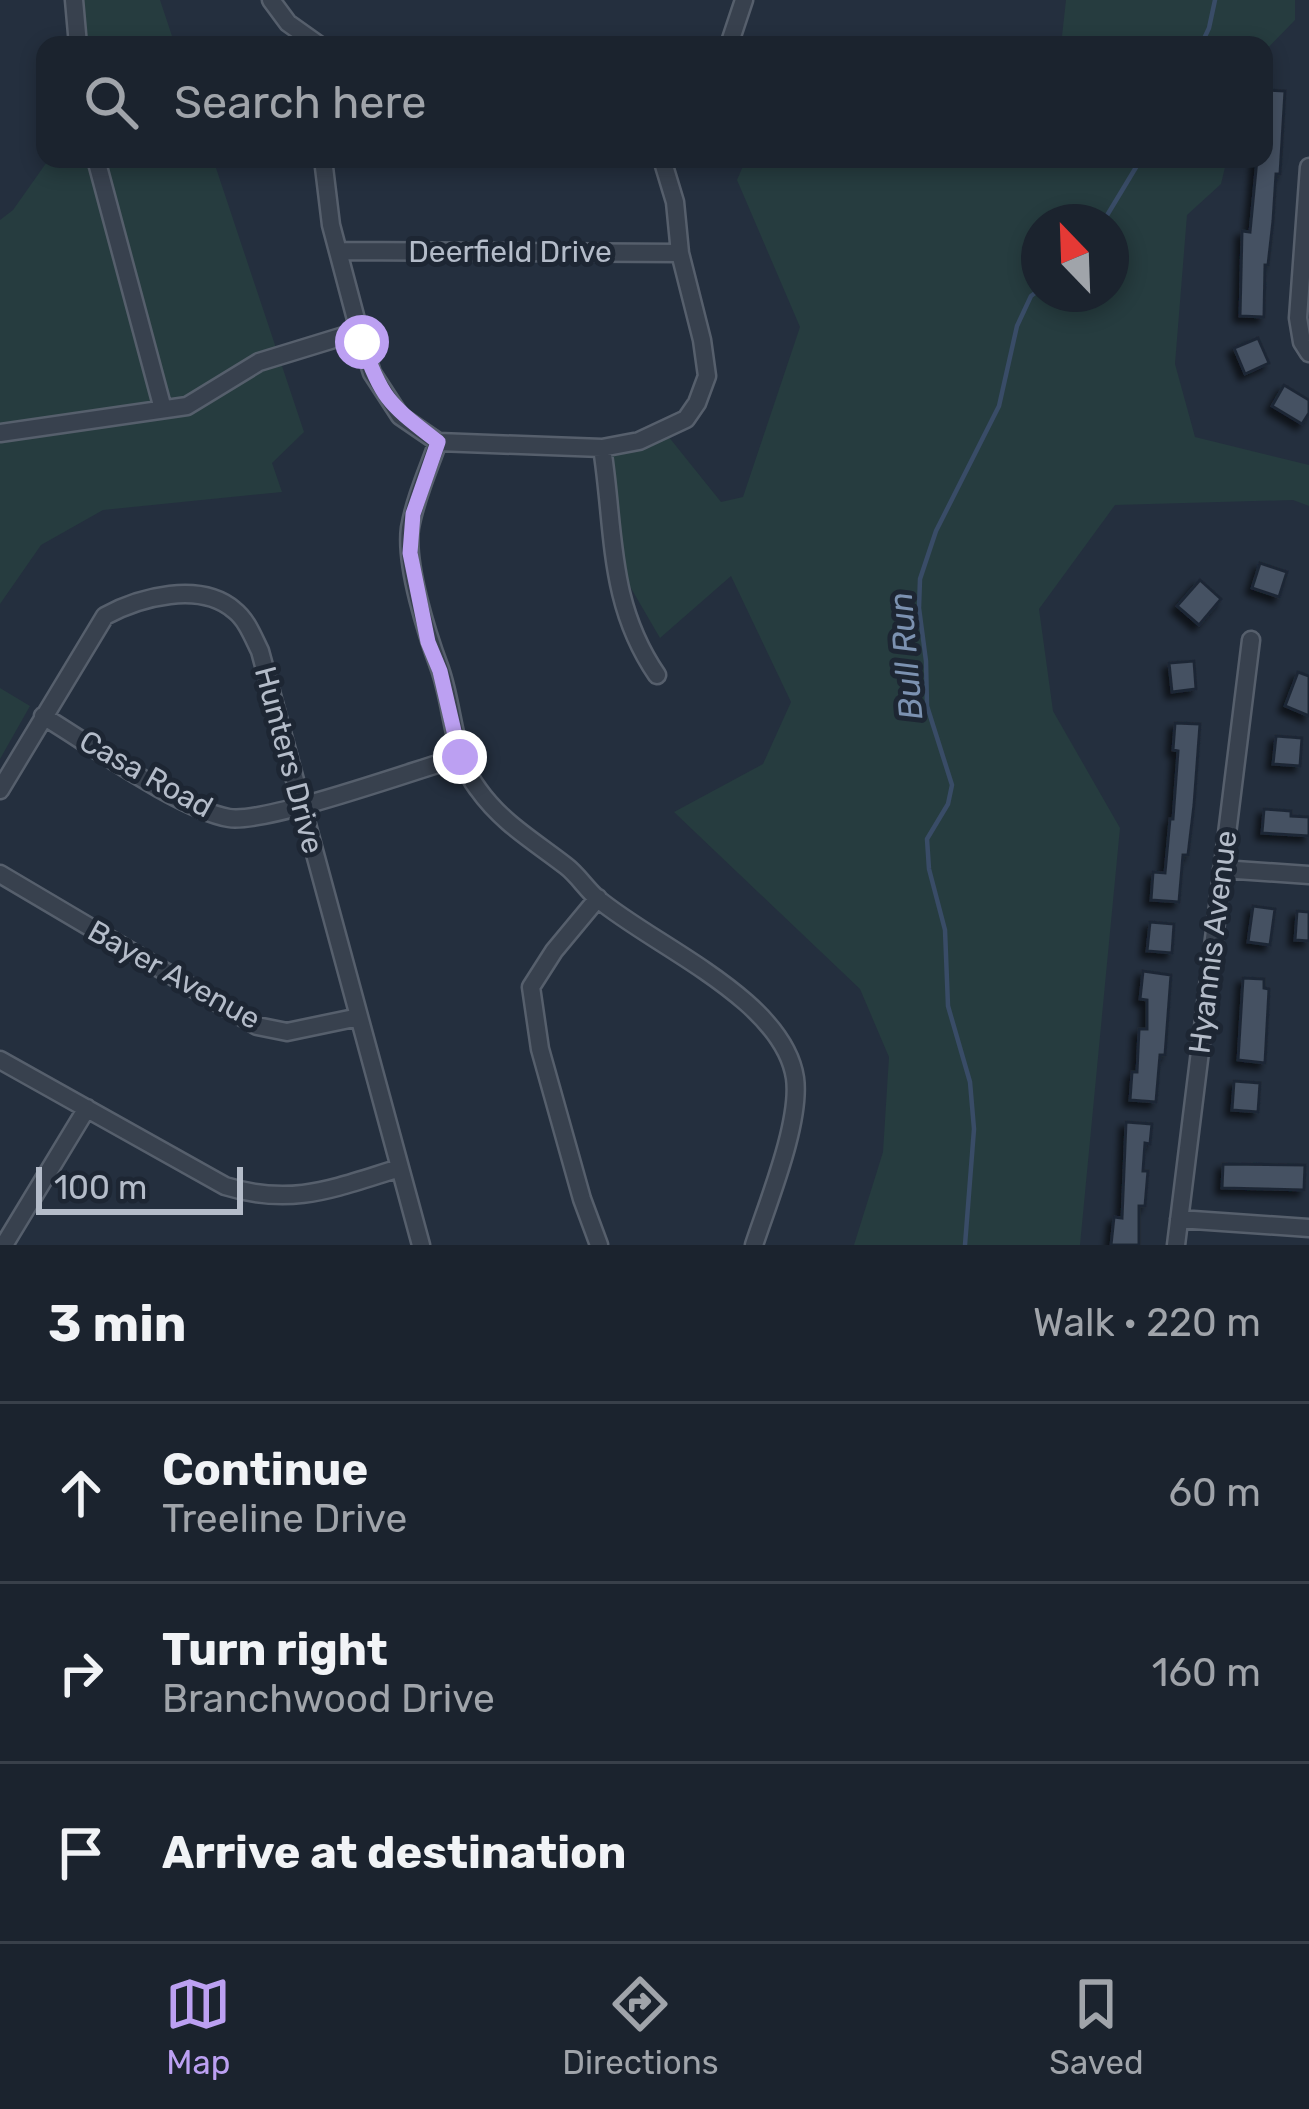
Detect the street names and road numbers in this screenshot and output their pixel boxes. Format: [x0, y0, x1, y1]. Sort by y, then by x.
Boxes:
street label: Deerfield Drive [408, 234, 612, 270]
street label: Hunters Drive [247, 663, 331, 857]
street label: Casa Road [73, 723, 219, 825]
street label: Hyannis Avenue [1181, 828, 1245, 1056]
street label: Bayer Avenue [82, 913, 266, 1037]

